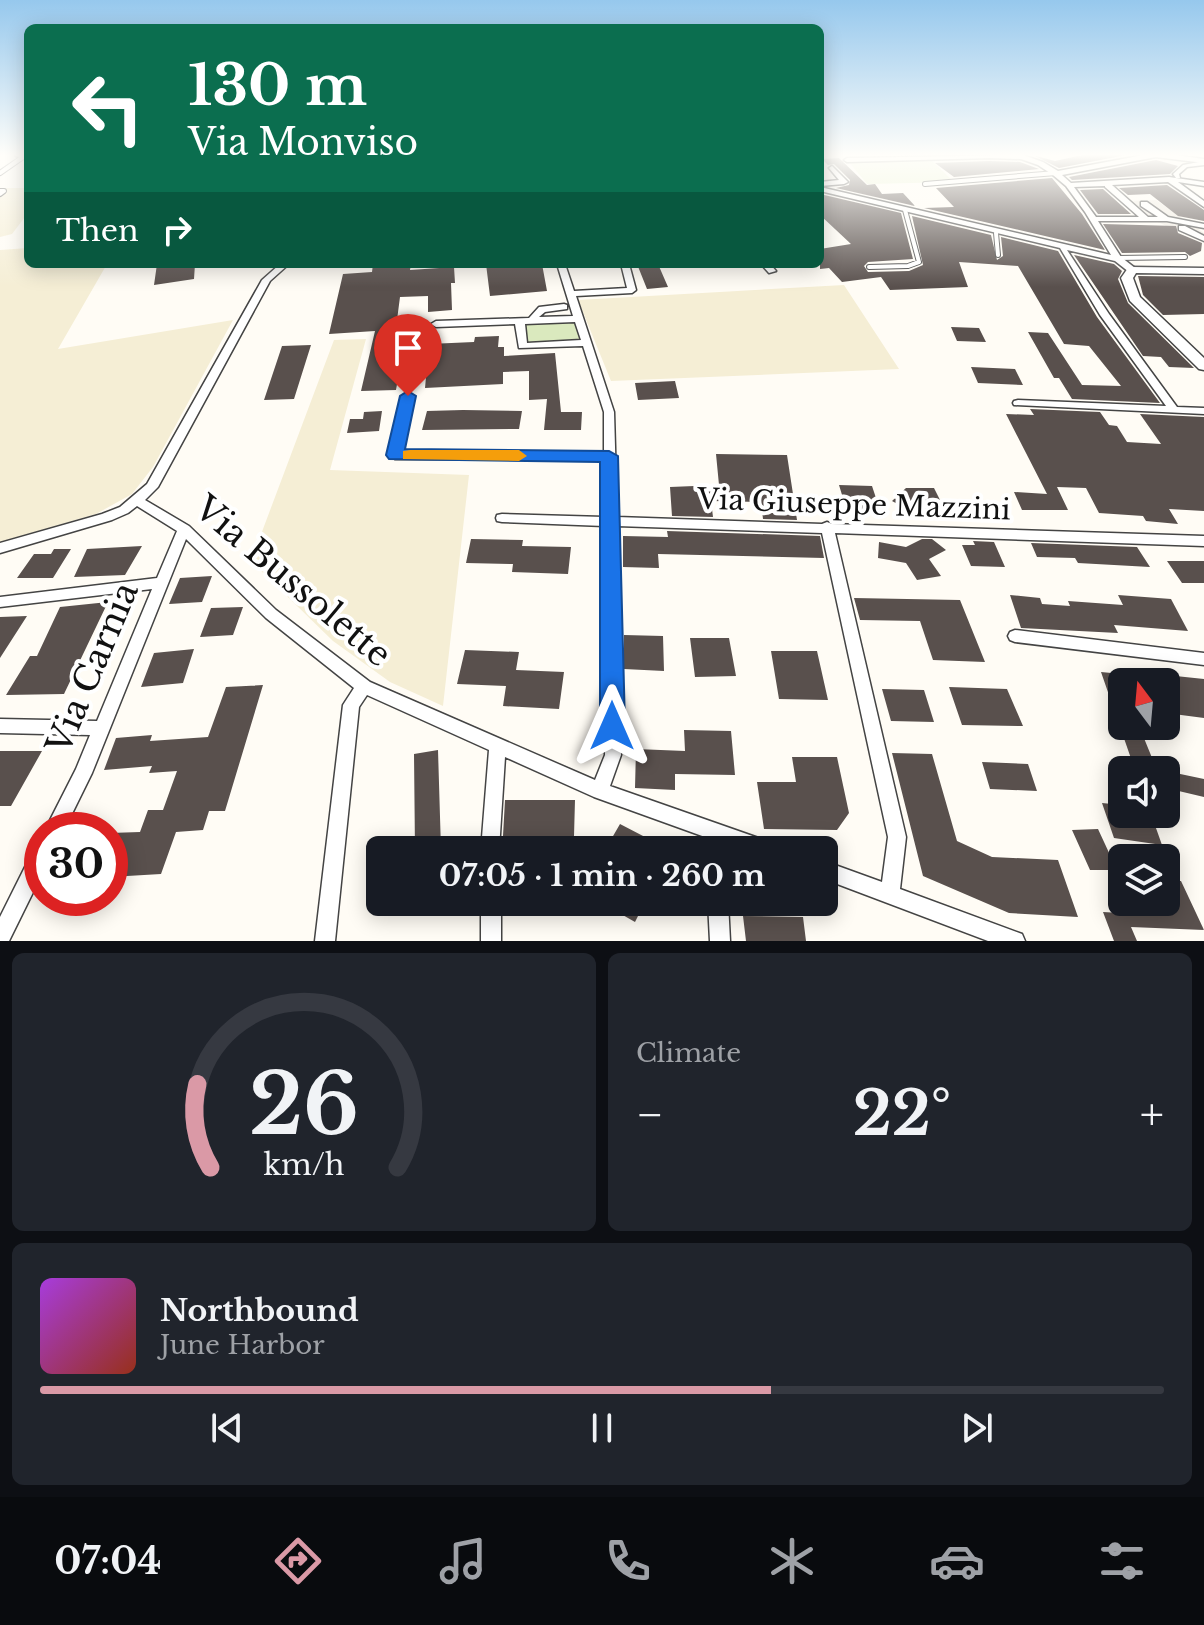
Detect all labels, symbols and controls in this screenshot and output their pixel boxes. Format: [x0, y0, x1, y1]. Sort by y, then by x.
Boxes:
text: 130 m [188, 51, 367, 120]
icon: left [56, 56, 160, 160]
text: Via Monviso [188, 120, 418, 165]
icon: right [155, 208, 199, 252]
text: Then [56, 212, 139, 249]
pin [374, 314, 442, 396]
icon: arrive [386, 326, 430, 370]
street label: Via Giuseppe Mazzini [696, 482, 1011, 527]
street label: Via Bussolette [185, 486, 400, 675]
street label: Via Carnia [37, 576, 147, 761]
north arrow [1108, 668, 1180, 740]
map controls [1108, 668, 1180, 916]
position arrow [570, 684, 654, 768]
button: sound [1108, 756, 1180, 828]
speed limit sign: 30 [24, 812, 128, 916]
button: layers [1108, 844, 1180, 916]
text: 07:05 · 1 min · 260 m [439, 857, 765, 894]
text: Climate [636, 1037, 741, 1069]
text: 26 [249, 1053, 359, 1156]
text: 22° [853, 1077, 951, 1151]
text: − [636, 1087, 664, 1142]
text: + [1140, 1087, 1164, 1142]
text: km/h [263, 1147, 345, 1183]
text: Northbound [160, 1292, 359, 1329]
text: June Harbor [160, 1329, 325, 1361]
icon: previous [205, 1406, 249, 1450]
icon: pause [580, 1406, 624, 1450]
icon: next [955, 1406, 999, 1450]
icon: directions [270, 1533, 326, 1589]
icon: music [435, 1533, 491, 1589]
icon: phone [600, 1533, 656, 1589]
icon: climate [764, 1533, 820, 1589]
icon: car [929, 1533, 985, 1589]
icon: filters [1094, 1533, 1150, 1589]
text: 07:04 [54, 1539, 161, 1584]

